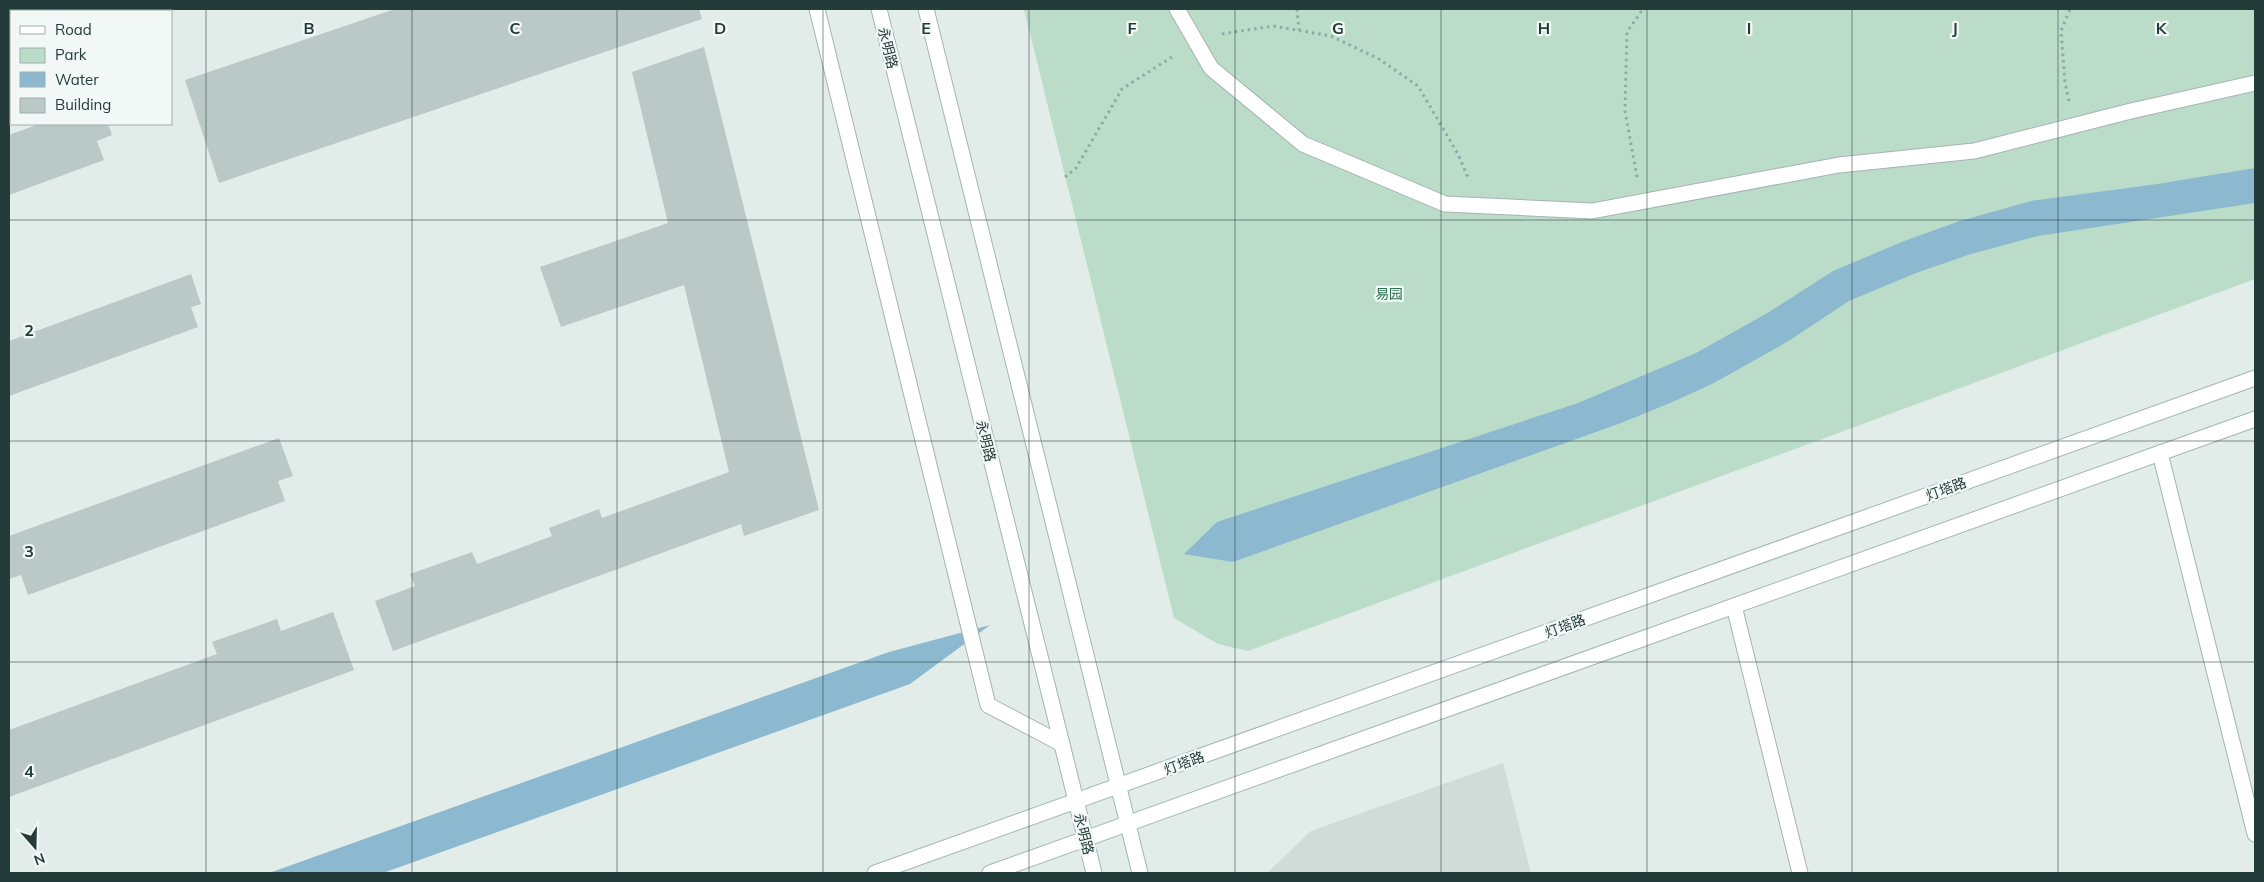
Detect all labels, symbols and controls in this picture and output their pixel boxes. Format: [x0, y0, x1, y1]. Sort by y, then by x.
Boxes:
legend [10, 10, 172, 125]
text: B [303, 18, 315, 38]
text: C [510, 18, 521, 38]
text: D [714, 18, 726, 38]
text: E [921, 18, 931, 38]
text: F [1127, 18, 1137, 38]
text: G [1332, 18, 1344, 38]
text: H [1538, 18, 1550, 38]
text: I [1747, 18, 1751, 38]
text: J [1952, 18, 1958, 38]
text: K [2156, 18, 2168, 38]
text: Road [55, 20, 92, 39]
street label: 永明路 [874, 25, 902, 71]
text: Park [55, 45, 87, 64]
text: Water [55, 70, 99, 89]
text: Building [55, 95, 111, 114]
park label: 易园 [1375, 285, 1403, 303]
text: 2 [24, 320, 34, 340]
street label: 永明路 [972, 418, 1000, 464]
street label: 灯塔路 [1923, 473, 1969, 505]
text: 3 [24, 541, 34, 561]
street label: 灯塔路 [1542, 610, 1588, 642]
street label: 灯塔路 [1161, 747, 1207, 779]
text: 4 [24, 761, 34, 781]
street label: 永明路 [1070, 811, 1098, 857]
north arrow [10, 822, 60, 872]
text: N [31, 849, 47, 869]

